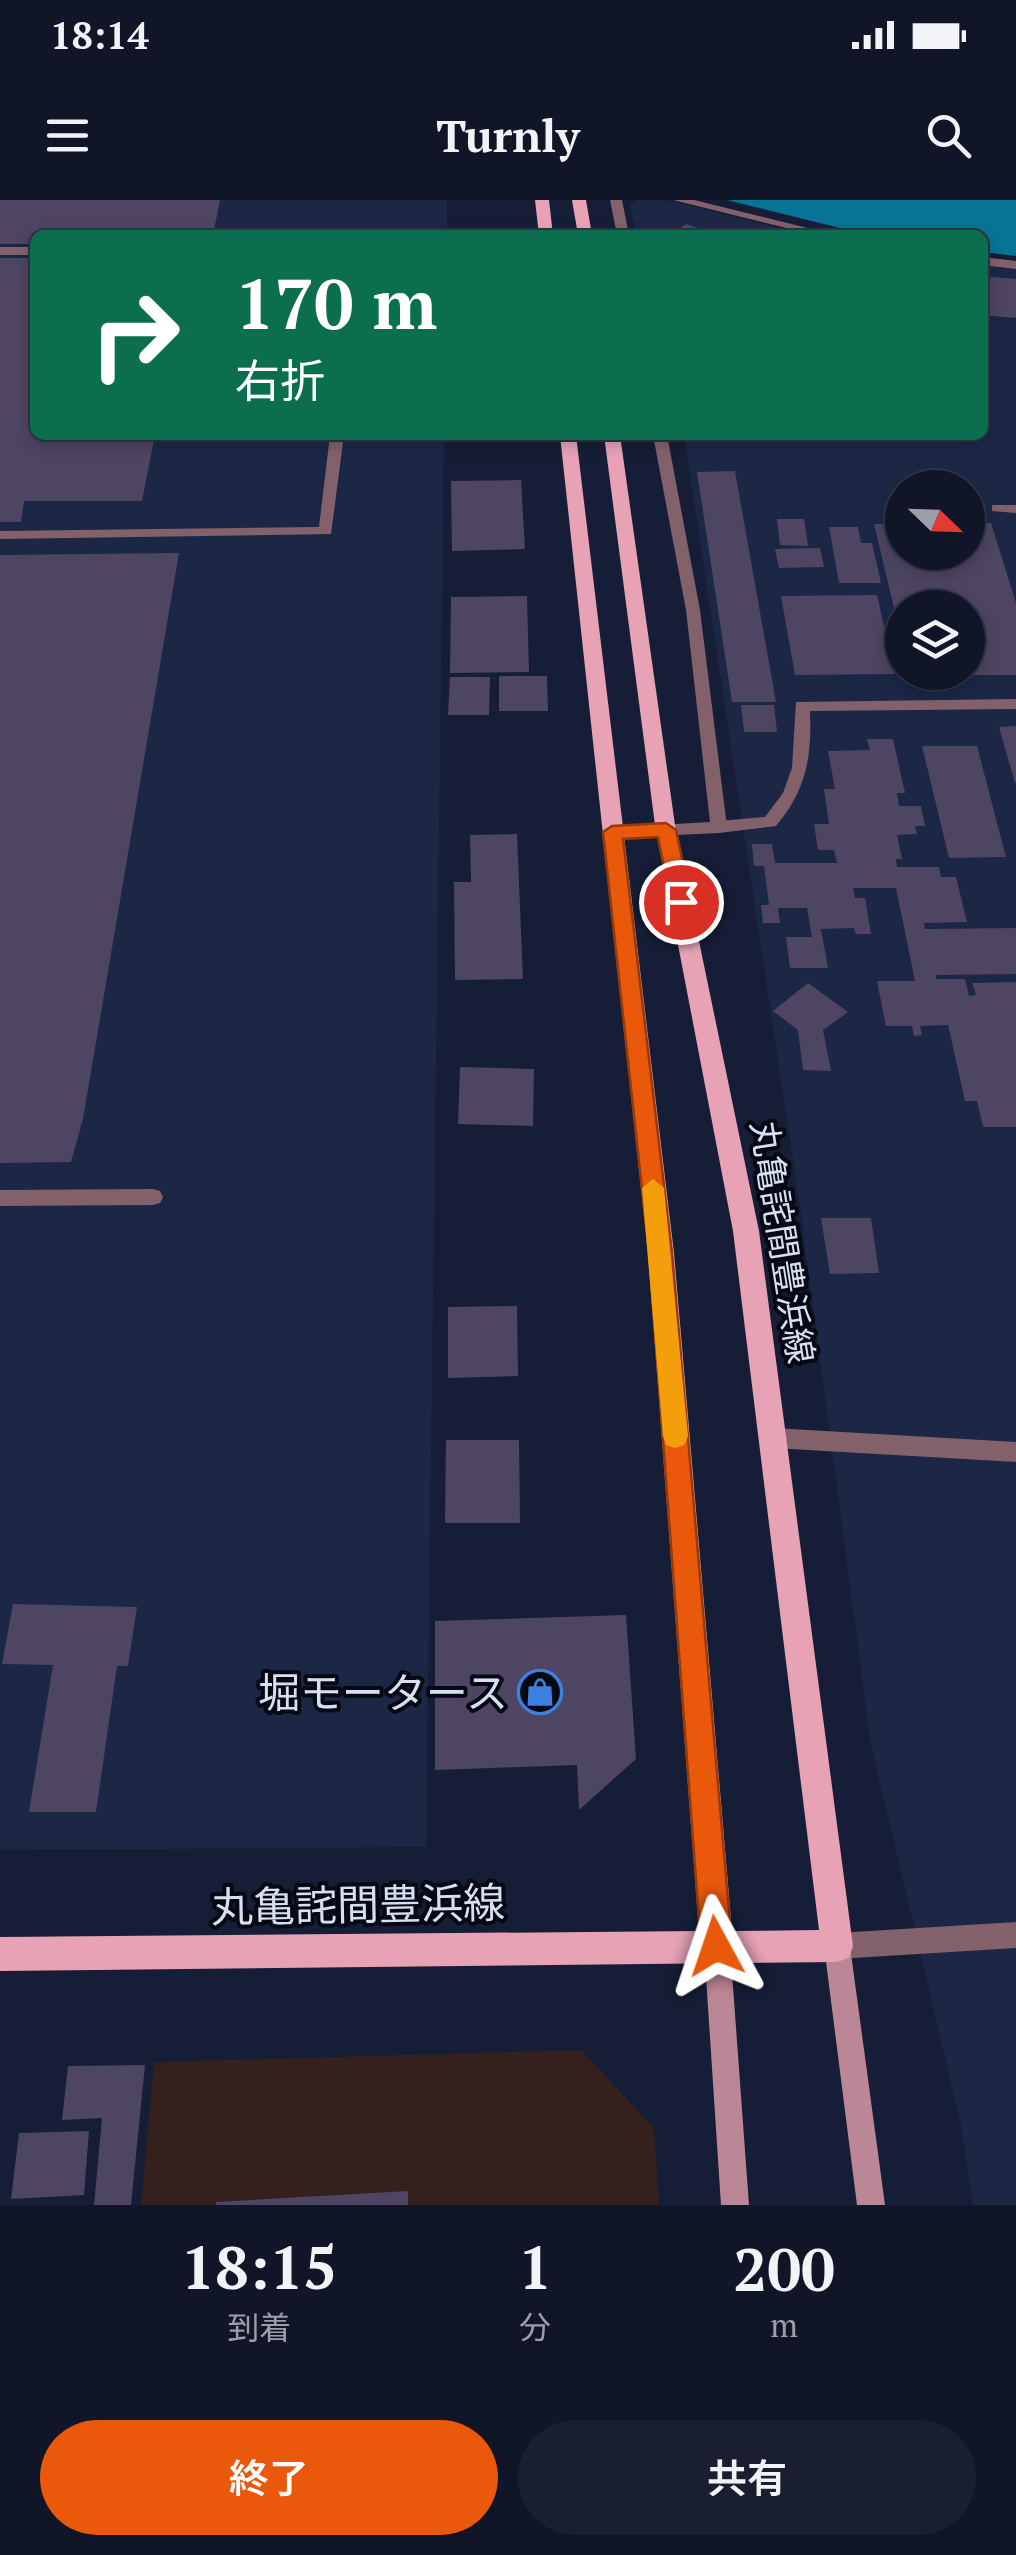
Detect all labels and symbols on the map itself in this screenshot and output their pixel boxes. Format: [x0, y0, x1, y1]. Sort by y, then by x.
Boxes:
north arrow [885, 470, 985, 570]
pin [639, 860, 724, 945]
street label: 丸亀詫間豊浜線 [741, 1117, 825, 1367]
place label: 堀モータース [258, 1664, 508, 1720]
shop icon: 堀モータース [517, 1669, 563, 1715]
street label: 丸亀詫間豊浜線 [211, 1873, 505, 1935]
position arrow [664, 1894, 768, 1998]

